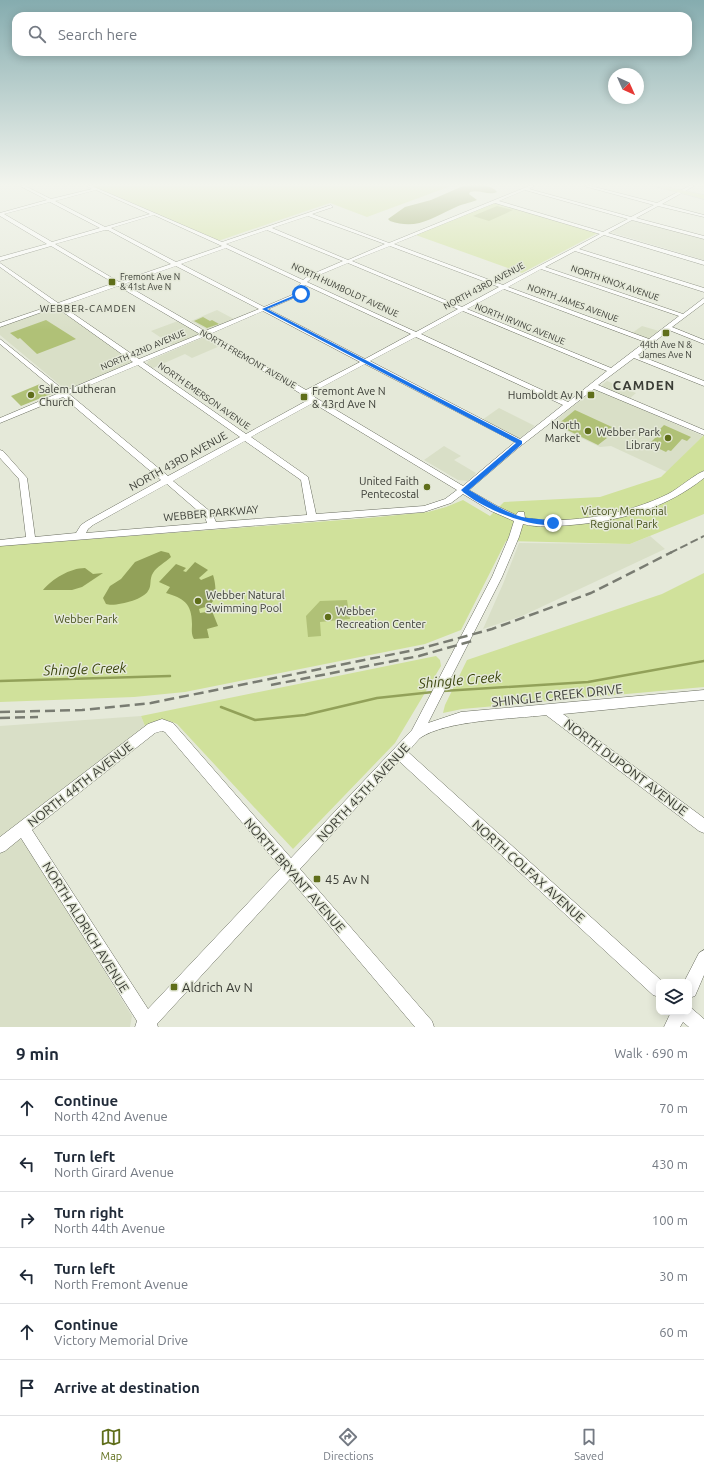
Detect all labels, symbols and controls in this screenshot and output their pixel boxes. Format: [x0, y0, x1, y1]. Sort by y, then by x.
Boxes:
search box [12, 12, 692, 56]
icon: search [26, 23, 48, 45]
text: Search here [58, 26, 137, 43]
north arrow [608, 68, 644, 104]
street label: NORTH 43RD AVENUE [442, 260, 526, 312]
street label: NORTH HUMBOLDT AVENUE [290, 261, 400, 319]
street label: NORTH KNOX AVENUE [570, 263, 660, 303]
place label: Fremont Ave N & 41st Ave N [120, 272, 180, 292]
marker: Fremont Ave N & 41st Ave N [107, 277, 117, 287]
street label: NORTH JAMES AVENUE [526, 282, 620, 324]
route start [292, 285, 310, 303]
street label: NORTH IRVING AVENUE [473, 301, 567, 347]
district label: WEBBER-CAMDEN [40, 303, 136, 314]
street label: NORTH FREMONT AVENUE [198, 327, 298, 391]
street label: NORTH 42ND AVENUE [99, 328, 187, 372]
marker: 44th Ave N & James Ave N [661, 328, 671, 338]
place label: 44th Ave N & James Ave N [640, 340, 692, 360]
street label: NORTH EMERSON AVENUE [156, 360, 252, 432]
district label: CAMDEN [613, 378, 675, 392]
place label: Salem Lutheran Church [39, 383, 116, 408]
place label: Fremont Ave N & 43rd Ave N [312, 385, 386, 410]
place label: Humboldt Av N [508, 389, 583, 401]
marker: Salem Lutheran Church [26, 390, 36, 400]
marker: Humboldt Av N [586, 390, 596, 400]
marker: Fremont Ave N & 43rd Ave N [299, 392, 309, 402]
place label: North Market [545, 419, 581, 444]
marker: North Market [583, 426, 593, 436]
place label: Webber Park Library [596, 426, 661, 451]
street label: NORTH 43RD AVENUE [127, 429, 229, 493]
marker: Webber Park Library [663, 433, 673, 443]
place label: United Faith Pentecostal [359, 475, 419, 500]
marker: United Faith Pentecostal [422, 482, 432, 492]
street label: WEBBER PARKWAY [163, 503, 260, 523]
park label: Victory Memorial Regional Park [581, 505, 667, 530]
route end [544, 514, 562, 532]
place label: Webber Natural Swimming Pool [206, 589, 285, 614]
marker: Webber Natural Swimming Pool [193, 596, 203, 606]
place label: Webber Recreation Center [336, 605, 427, 630]
marker: Webber Recreation Center [323, 612, 333, 622]
park label: Webber Park [54, 613, 118, 625]
water label: Shingle Creek [42, 660, 128, 678]
water label: Shingle Creek [417, 668, 503, 692]
street label: SHINGLE CREEK DRIVE [491, 681, 623, 709]
street label: NORTH DUPONT AVENUE [562, 716, 690, 818]
street label: NORTH 44TH AVENUE [25, 739, 135, 829]
street label: NORTH 45TH AVENUE [314, 740, 412, 844]
street label: NORTH BRYANT AVENUE [242, 815, 348, 935]
street label: NORTH COLFAX AVENUE [470, 817, 588, 925]
street label: NORTH ALDRICH AVENUE [40, 859, 132, 995]
place label: 45 Av N [325, 872, 370, 886]
marker: 45 Av N [312, 874, 322, 884]
map controls [656, 979, 692, 1015]
button: layers [656, 979, 692, 1015]
place label: Aldrich Av N [182, 980, 253, 994]
marker: Aldrich Av N [169, 982, 179, 992]
text: 9 min [16, 1044, 59, 1063]
text: Walk · 690 m [614, 1046, 688, 1060]
text: Continue [54, 1092, 118, 1109]
icon: ahead [16, 1097, 38, 1119]
text: 70 m [659, 1101, 688, 1115]
text: North 42nd Avenue [54, 1109, 168, 1123]
text: Turn left [54, 1148, 115, 1165]
icon: left [16, 1153, 38, 1175]
text: 430 m [652, 1157, 688, 1171]
text: North Girard Avenue [54, 1165, 174, 1179]
text: Turn right [54, 1204, 124, 1221]
icon: right [16, 1209, 38, 1231]
text: 100 m [652, 1213, 688, 1227]
text: North 44th Avenue [54, 1221, 165, 1235]
text: Turn left [54, 1260, 115, 1277]
icon: left [16, 1265, 38, 1287]
text: 30 m [659, 1269, 688, 1283]
text: North Fremont Avenue [54, 1277, 188, 1291]
text: Continue [54, 1316, 118, 1333]
icon: ahead [16, 1321, 38, 1343]
text: 60 m [659, 1325, 688, 1339]
text: Victory Memorial Drive [54, 1333, 188, 1347]
icon: arrive [16, 1377, 38, 1399]
text: Arrive at destination [54, 1379, 200, 1396]
tab: Map [100, 1426, 122, 1462]
tab: Directions [323, 1426, 374, 1462]
tab: Saved [574, 1426, 604, 1462]

